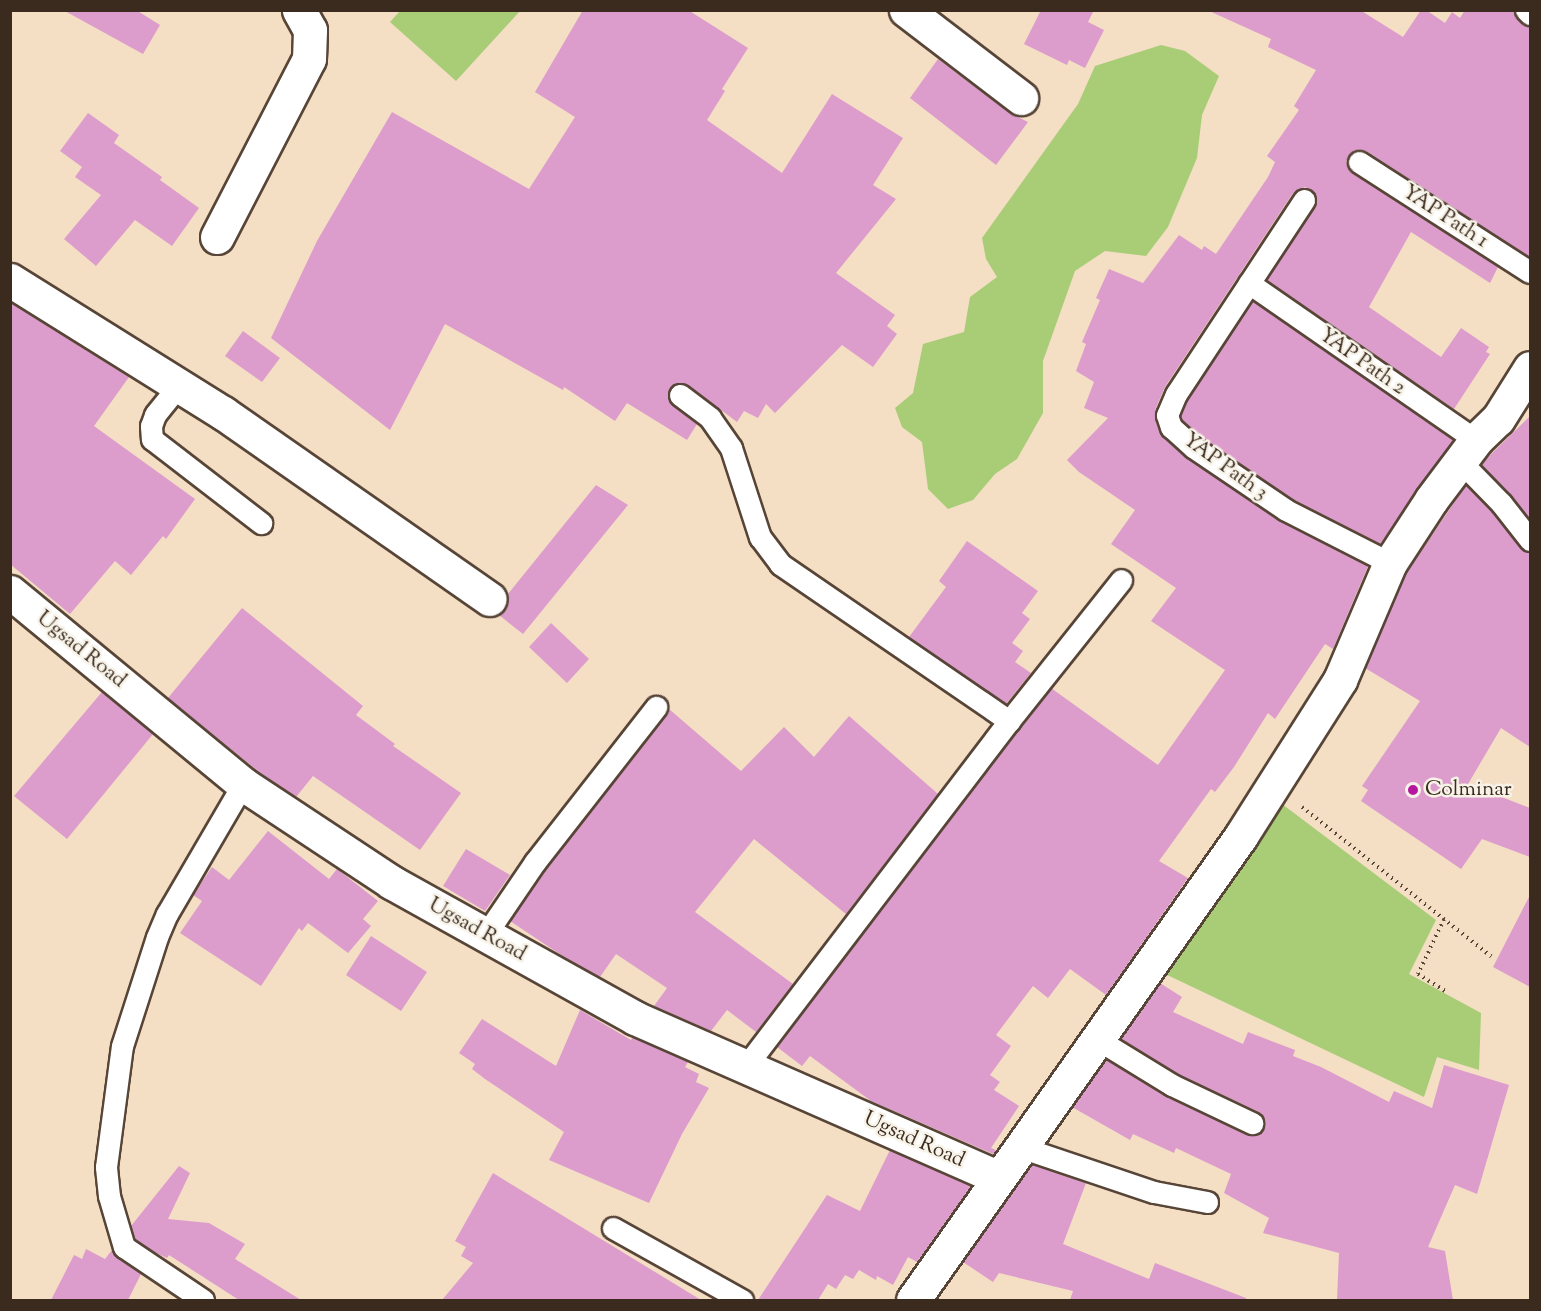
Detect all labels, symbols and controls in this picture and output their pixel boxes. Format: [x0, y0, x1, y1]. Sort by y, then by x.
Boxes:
street label: YAP Path 1 [1397, 180, 1493, 254]
street label: YAP Path 2 [1314, 323, 1410, 401]
street label: YAP Path 3 [1178, 428, 1272, 506]
street label: Ugsad Road [31, 606, 131, 694]
place label: Colminar [1425, 777, 1512, 803]
marker: Colminar [1406, 783, 1420, 797]
street label: Ugsad Road [424, 893, 530, 967]
street label: Ugsad Road [859, 1106, 969, 1174]

